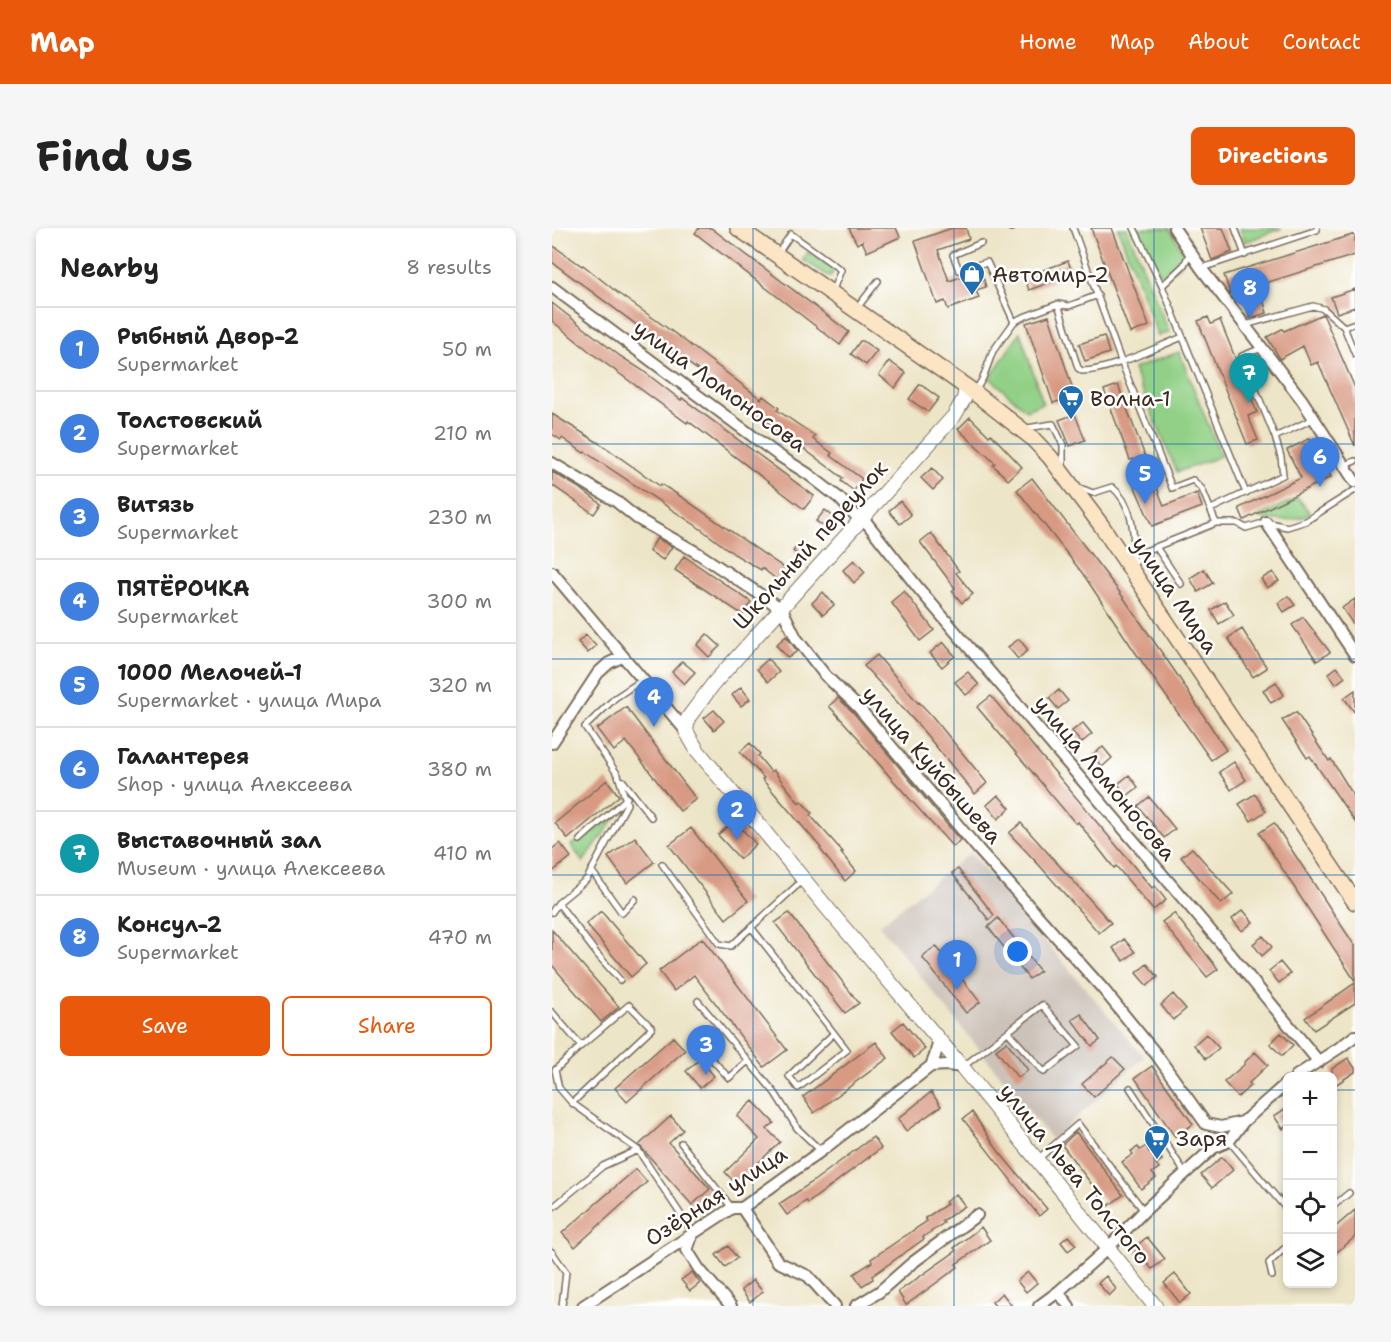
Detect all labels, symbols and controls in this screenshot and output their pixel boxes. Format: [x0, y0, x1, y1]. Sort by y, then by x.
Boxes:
text: Map [30, 23, 95, 61]
text: Home [1019, 28, 1077, 56]
text: Map [1110, 28, 1155, 56]
text: About [1188, 28, 1249, 56]
text: Contact [1282, 28, 1361, 56]
button: Directions [1191, 127, 1355, 185]
text: Find us [36, 128, 193, 184]
text: Nearby [60, 250, 159, 285]
text: 8 results [406, 254, 492, 280]
shop icon: Автомир-2 [957, 259, 987, 297]
place label: Автомир-2 [992, 260, 1109, 289]
pin: 8 [1230, 268, 1270, 318]
street label: улица Ломоносова [628, 313, 813, 459]
text: Рыбный Двор-2 [117, 322, 299, 351]
text: 1 [75, 336, 84, 362]
text: 50 m [442, 336, 492, 362]
text: Supermarket [117, 351, 239, 377]
pin: 7 [1230, 354, 1268, 403]
supermarket icon: Волна-1 [1056, 383, 1086, 421]
place label: Волна-1 [1090, 384, 1171, 413]
text: Толстовский [117, 406, 262, 435]
text: 2 [73, 420, 87, 446]
text: 210 m [433, 420, 492, 446]
text: Supermarket [117, 435, 239, 461]
pin: 6 [1300, 438, 1340, 487]
street label: Школьный переулок [726, 454, 894, 636]
pin: 5 [1126, 454, 1164, 504]
text: Витязь [117, 490, 194, 519]
text: 3 [73, 504, 87, 530]
text: 230 m [427, 504, 492, 530]
text: Supermarket [117, 519, 239, 545]
street label: улица Мира [1125, 531, 1225, 660]
text: ПЯТЁРОЧКА [117, 574, 250, 603]
text: 4 [73, 588, 87, 614]
text: 300 m [426, 588, 492, 614]
text: Supermarket [117, 603, 239, 629]
text: 1000 Мелочей-1 [117, 658, 302, 687]
text: 5 [73, 672, 86, 698]
text: 320 m [428, 672, 492, 698]
pin: 4 [634, 678, 674, 727]
street label: улица Куйбышева [855, 680, 1009, 850]
text: Supermarket · улица Мира [117, 687, 381, 713]
street label: улица Ломоносова [1027, 689, 1183, 867]
text: Галантерея [117, 742, 249, 771]
text: 6 [73, 756, 87, 782]
text: 380 m [427, 756, 492, 782]
text: Shop · улица Алексеева [117, 771, 352, 797]
pin: 2 [718, 790, 756, 840]
text: Выставочный зал [117, 826, 321, 855]
text: 7 [73, 840, 87, 866]
text: 410 m [433, 840, 492, 866]
text: Museum · улица Алексеева [117, 855, 385, 881]
text: Консул-2 [117, 910, 222, 939]
text: 8 [73, 924, 87, 950]
text: 470 m [428, 924, 492, 950]
your location [1003, 937, 1032, 966]
text: Supermarket [117, 939, 239, 965]
pin: 1 [938, 940, 976, 990]
button: Save [60, 996, 270, 1056]
button: Share [282, 996, 492, 1056]
pin: 3 [686, 1026, 726, 1075]
map controls [1283, 1072, 1337, 1288]
button: + [1283, 1072, 1337, 1126]
street label: улица Льва Толстого [993, 1077, 1157, 1271]
supermarket icon: Заря [1142, 1123, 1172, 1161]
place label: Заря [1176, 1124, 1227, 1153]
button: − [1283, 1126, 1337, 1180]
street label: Озёрная улица [639, 1139, 793, 1253]
button: locate [1283, 1180, 1337, 1234]
button: layers [1283, 1234, 1337, 1288]

